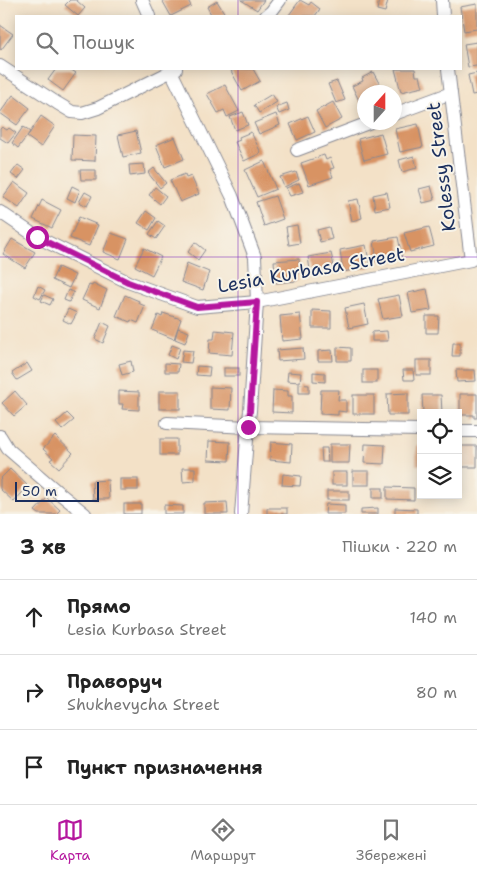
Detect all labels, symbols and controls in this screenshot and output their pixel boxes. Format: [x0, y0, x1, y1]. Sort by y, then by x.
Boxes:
search box [15, 15, 462, 70]
icon: search [33, 29, 61, 57]
text: Пошук [73, 30, 135, 55]
north arrow [357, 85, 402, 130]
street label: Kolessy Street [421, 101, 461, 233]
route start [26, 226, 49, 249]
street label: Lesia Kurbasa Street [215, 241, 407, 299]
map controls [417, 409, 462, 499]
button: locate [417, 409, 462, 454]
route end [237, 416, 260, 439]
button: layers [417, 454, 462, 499]
scale bar [15, 479, 99, 502]
text: 50 m [22, 482, 57, 500]
text: 3 хв [20, 533, 66, 561]
text: Пішки · 220 m [342, 536, 457, 557]
text: Прямо [67, 594, 131, 619]
icon: ahead [20, 603, 48, 631]
text: 140 m [410, 607, 457, 628]
text: Lesia Kurbasa Street [67, 619, 227, 640]
text: Праворуч [67, 669, 162, 694]
icon: right [20, 678, 48, 706]
text: 80 m [416, 682, 457, 703]
text: Shukhevycha Street [67, 694, 220, 715]
icon: arrive [20, 753, 48, 781]
text: Пункт призначення [67, 755, 263, 780]
tab: Карта [50, 816, 90, 864]
tab: Маршрут [190, 816, 256, 864]
tab: Збережені [356, 816, 427, 864]

